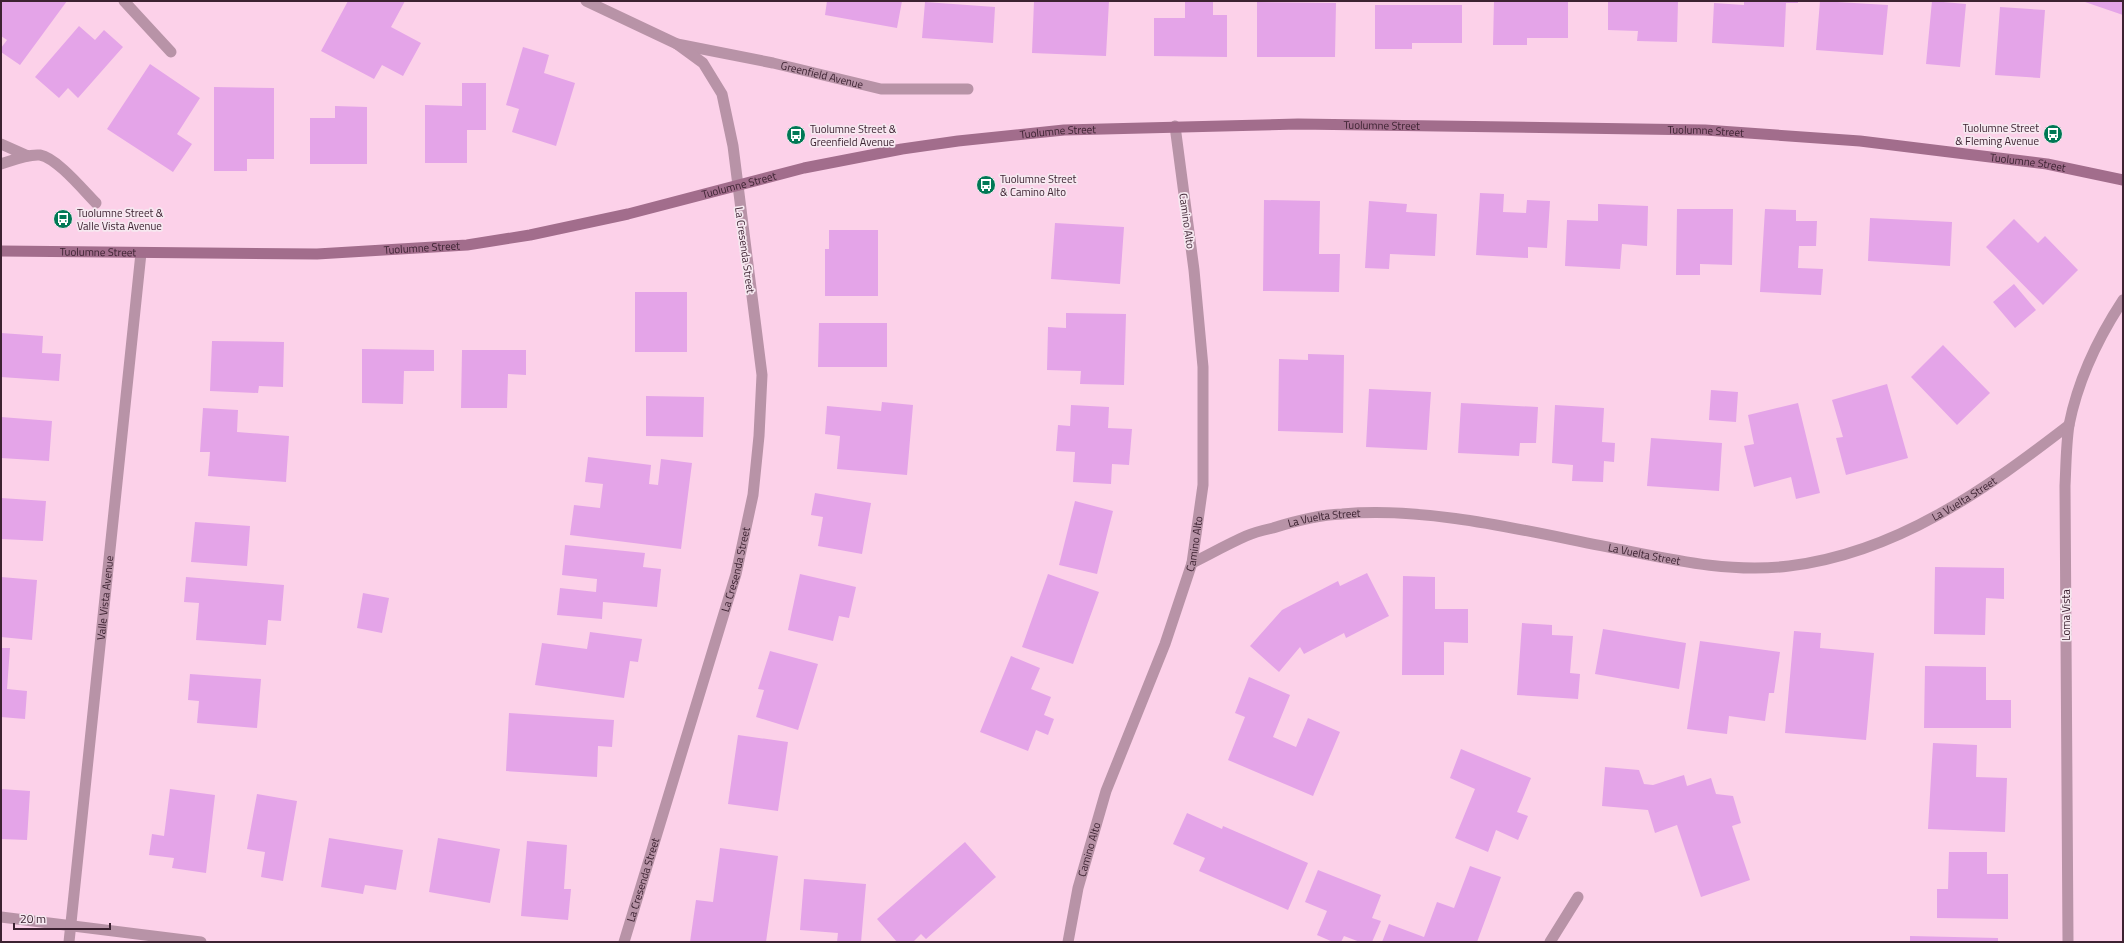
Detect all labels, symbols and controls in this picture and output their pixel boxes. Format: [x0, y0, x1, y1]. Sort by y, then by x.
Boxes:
street label: Greenfield Avenue [779, 57, 865, 93]
street label: Tuolumne Street [1343, 117, 1420, 134]
place label: Tuolumne Street & Fleming Avenue [1955, 120, 2039, 149]
place label: Tuolumne Street & Greenfield Avenue [810, 121, 897, 150]
street label: Tuolumne Street [1019, 121, 1096, 143]
street label: Tuolumne Street [1667, 121, 1745, 141]
bus stop icon: Tuolumne Street & Fleming Avenue [2042, 123, 2064, 145]
bus stop icon: Tuolumne Street & Greenfield Avenue [785, 124, 807, 146]
street label: Tuolumne Street [1989, 149, 2067, 176]
street label: Tuolumne Street [700, 168, 778, 202]
place label: Tuolumne Street & Camino Alto [1000, 171, 1076, 200]
bus stop icon: Tuolumne Street & Camino Alto [975, 174, 997, 196]
street label: Camino Alto [1175, 192, 1199, 250]
place label: Tuolumne Street & Valle Vista Avenue [77, 205, 164, 234]
street label: La Cresenda Street [731, 206, 759, 294]
bus stop icon: Tuolumne Street & Valle Vista Avenue [52, 208, 74, 230]
street label: Tuolumne Street [383, 237, 461, 258]
street label: Tuolumne Street [60, 244, 136, 260]
street label: La Vuelta Street [1929, 473, 2000, 525]
street label: La Vuelta Street [1286, 505, 1361, 531]
street label: Camino Alto [1182, 515, 1207, 574]
street label: La Cresenda Street [717, 525, 754, 614]
street label: La Vuelta Street [1607, 539, 1682, 569]
street label: Valle Vista Avenue [93, 554, 117, 641]
street label: Loma Vista [2058, 589, 2074, 641]
street label: Camino Alto [1074, 820, 1105, 879]
street label: La Cresenda Street [623, 836, 663, 924]
scale bar [14, 905, 110, 931]
text: 20 m [20, 909, 46, 928]

